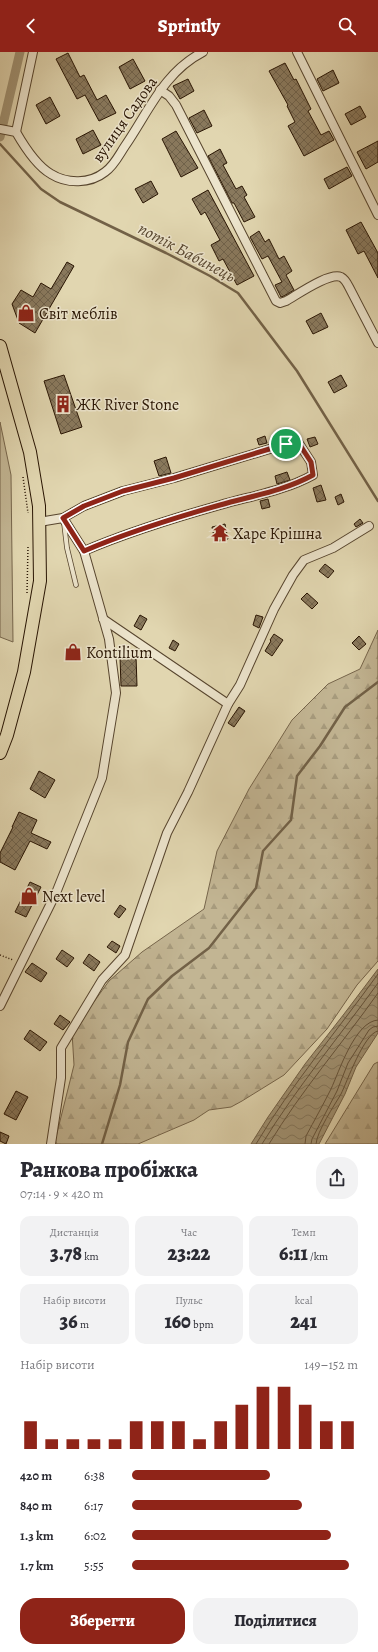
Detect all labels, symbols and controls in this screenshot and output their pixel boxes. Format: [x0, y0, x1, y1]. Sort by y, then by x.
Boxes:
text: Sprintly [158, 14, 220, 38]
icon: back [20, 15, 42, 37]
icon: search [336, 15, 358, 37]
street label: вулиця Садова [87, 72, 163, 167]
water label: потік Бабинець [134, 217, 240, 288]
shop icon: Світ меблів [16, 303, 36, 323]
place label: Світ меблів [39, 303, 118, 325]
building icon: ЖК River Stone [53, 394, 73, 414]
place label: ЖК River Stone [76, 394, 179, 416]
pin [269, 427, 303, 461]
icon: arrive [275, 433, 297, 455]
temple icon: Харе Крішна [210, 523, 230, 543]
place label: Харе Крішна [233, 523, 323, 545]
shop icon: Kontilium [63, 642, 83, 662]
place label: Kontilium [86, 642, 152, 664]
shop icon: Next level [19, 886, 39, 906]
place label: Next level [42, 886, 105, 908]
text: Ранкова пробіжка [20, 1155, 198, 1185]
button: share [316, 1157, 358, 1199]
text: 07:14 · 9 × 420 m [20, 1185, 104, 1202]
text: Дистанція [50, 1225, 99, 1240]
text: Час [181, 1225, 197, 1240]
text: Темп [292, 1225, 316, 1240]
text: 3.78 [50, 1240, 82, 1267]
text: 23:22 [168, 1240, 210, 1267]
text: 6:11 [279, 1240, 308, 1267]
text: km [82, 1249, 99, 1264]
text: /km [308, 1249, 328, 1264]
text: Набір висоти [43, 1293, 106, 1308]
text: Пульс [175, 1293, 203, 1308]
text: kcal [295, 1293, 312, 1308]
text: 36 [60, 1308, 78, 1335]
text: 160 [164, 1308, 191, 1335]
text: 241 [290, 1308, 317, 1335]
text: m [78, 1317, 89, 1332]
text: bpm [191, 1317, 214, 1332]
text: Набір висоти [20, 1356, 95, 1373]
text: 149–152 m [304, 1356, 358, 1373]
text: 420 m [20, 1467, 52, 1484]
text: 6:38 [84, 1467, 105, 1484]
text: 840 m [20, 1497, 52, 1514]
text: 6:17 [84, 1497, 103, 1514]
text: 1.3 km [20, 1527, 54, 1544]
text: 6:02 [84, 1527, 106, 1544]
text: 1.7 km [20, 1557, 54, 1574]
text: 5:55 [84, 1557, 104, 1574]
button: Зберегти [20, 1598, 185, 1644]
button: Поділитися [193, 1598, 358, 1644]

